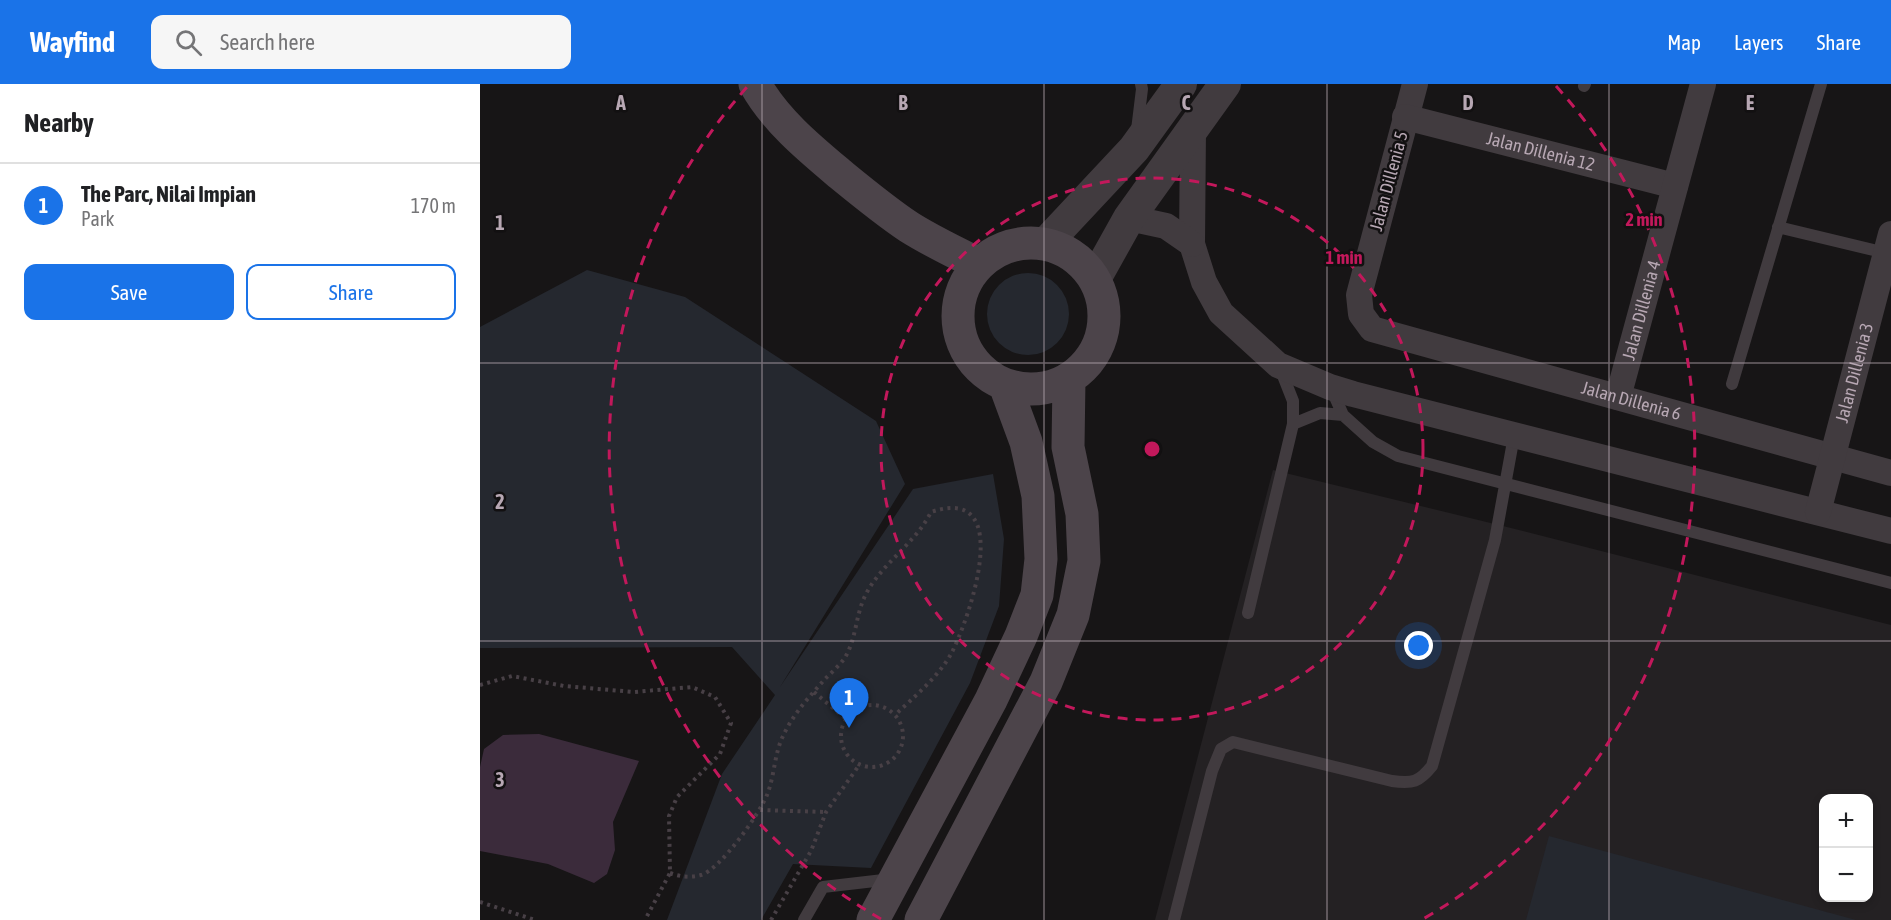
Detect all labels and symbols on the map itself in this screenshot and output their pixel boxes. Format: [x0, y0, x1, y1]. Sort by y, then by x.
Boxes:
text: A [615, 91, 626, 114]
text: B [898, 91, 908, 114]
text: C [1182, 91, 1191, 114]
text: D [1462, 91, 1474, 114]
text: E [1746, 91, 1755, 114]
street label: Jalan Dillenia 12 [1484, 127, 1597, 175]
street label: Jalan Dillenia 5 [1365, 129, 1412, 233]
text: 2 min [1626, 209, 1663, 230]
text: 1 [495, 211, 505, 234]
text: 1 min [1326, 247, 1363, 268]
street label: Jalan Dillenia 4 [1618, 258, 1665, 362]
street label: Jalan Dillenia 3 [1831, 320, 1877, 425]
street label: Jalan Dillenia 6 [1579, 377, 1684, 424]
centre of rings [1142, 439, 1162, 459]
text: 2 [495, 490, 505, 513]
your location [1404, 631, 1433, 660]
pin: 1 [830, 678, 868, 728]
text: 3 [495, 768, 505, 791]

